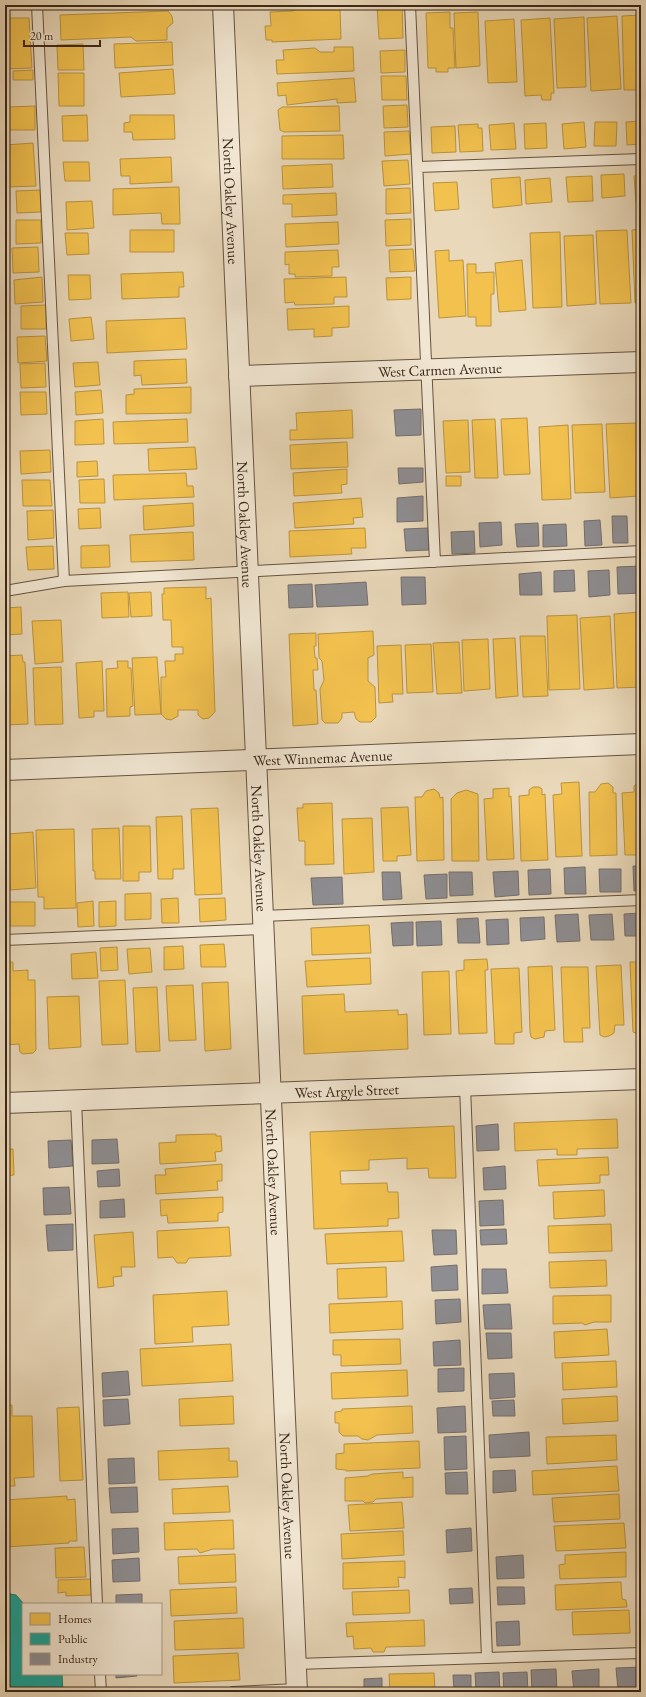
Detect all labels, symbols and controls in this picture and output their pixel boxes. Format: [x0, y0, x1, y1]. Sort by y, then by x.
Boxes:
scale bar [24, 22, 100, 48]
text: 20 m [30, 28, 54, 44]
street label: North Oakley Avenue [219, 137, 244, 265]
street label: West Carmen Avenue [378, 357, 502, 381]
street label: North Oakley Avenue [234, 461, 258, 588]
street label: West Winnemac Avenue [253, 745, 393, 769]
street label: North Oakley Avenue [248, 785, 272, 912]
street label: West Argyle Street [294, 1079, 400, 1102]
street label: North Oakley Avenue [262, 1108, 286, 1236]
street label: North Oakley Avenue [276, 1432, 301, 1559]
legend [22, 1603, 162, 1675]
text: Homes [58, 1611, 92, 1627]
text: Public [58, 1631, 88, 1647]
text: Industry [58, 1651, 98, 1667]

